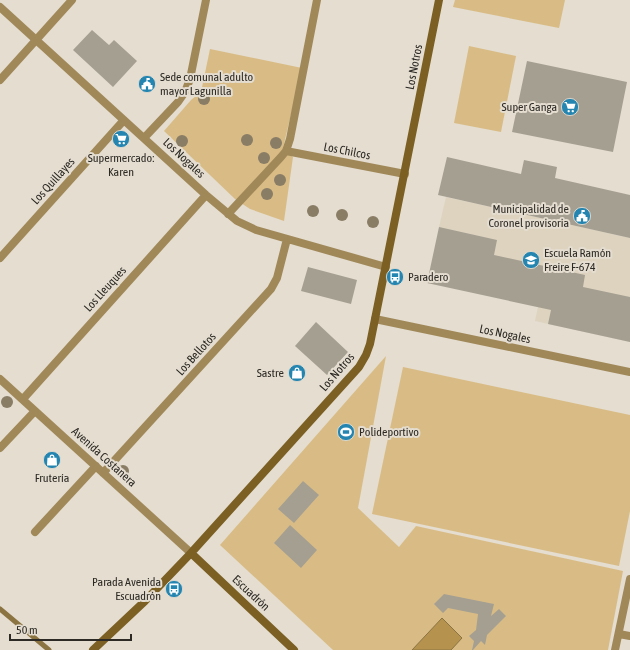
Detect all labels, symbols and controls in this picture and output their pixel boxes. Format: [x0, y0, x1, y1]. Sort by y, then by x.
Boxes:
street label: Los Notros [403, 43, 425, 91]
place label: Sede comunal adulto mayor Lagunilla [160, 70, 254, 98]
public building icon: Sede comunal adulto mayor Lagunilla [137, 74, 157, 94]
supermarket icon: Super Ganga [560, 97, 580, 117]
place label: Super Ganga [502, 100, 557, 114]
supermarket icon: Supermercado: Karen [111, 129, 131, 149]
street label: Los Nogales [160, 135, 208, 181]
street label: Los Chilcos [322, 140, 372, 162]
place label: Supermercado: Karen [88, 151, 154, 179]
street label: Los Quillayes [28, 155, 78, 207]
place label: Municipalidad de Coronel provisoria [488, 202, 569, 230]
public building icon: Municipalidad de Coronel provisoria [572, 206, 592, 226]
place label: Escuela Ramón Freire F-674 [544, 246, 611, 274]
school or university icon: Escuela Ramón Freire F-674 [521, 250, 541, 270]
street label: Los Lleuques [81, 263, 129, 315]
bus stop icon: Paradero [385, 267, 405, 287]
place label: Paradero [408, 270, 449, 284]
street label: Los Nogales [478, 322, 532, 346]
street label: Los Bellotos [173, 330, 219, 378]
street label: Los Notros [317, 350, 357, 394]
shop icon: Sastre [287, 363, 307, 383]
place label: Sastre [257, 366, 284, 380]
sports icon: Polideportivo [336, 422, 356, 442]
street label: Avenida Costanera [69, 424, 139, 490]
place label: Polideportivo [359, 425, 419, 439]
shop icon: Frutería [42, 450, 62, 470]
place label: Frutería [35, 471, 69, 485]
street label: Escuadrón [229, 572, 273, 614]
place label: Parada Avenida Escuadrón [92, 575, 161, 603]
bus stop icon: Parada Avenida Escuadrón [164, 579, 184, 599]
scale bar [10, 616, 131, 642]
text: 50 m [16, 623, 38, 637]

